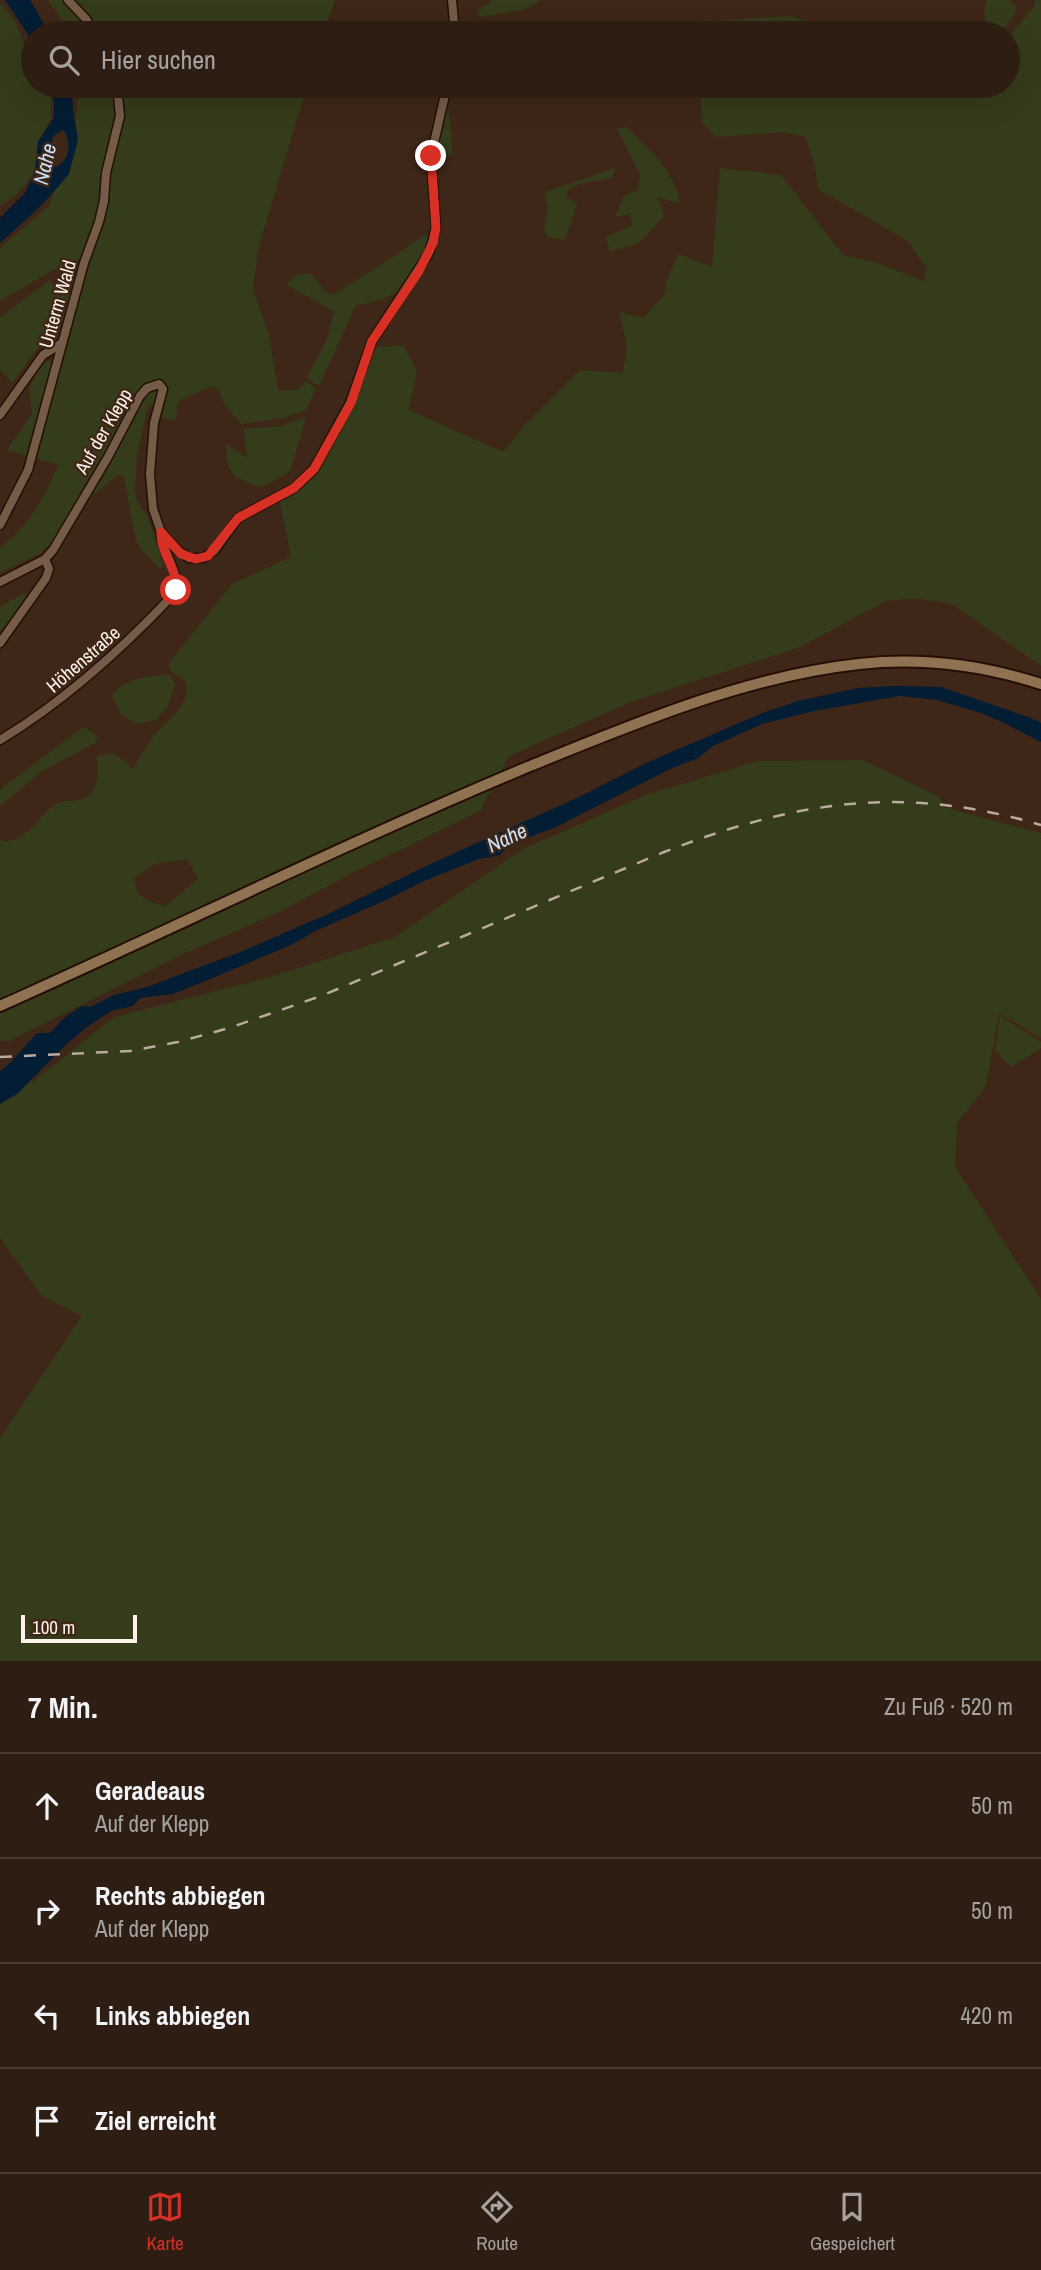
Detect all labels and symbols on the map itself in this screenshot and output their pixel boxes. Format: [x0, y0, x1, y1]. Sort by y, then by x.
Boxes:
route end [415, 140, 446, 171]
water label: Nahe [26, 141, 63, 187]
street label: Unterm Wald [32, 257, 82, 351]
street label: Auf der Klepp [68, 384, 138, 479]
route start [160, 574, 191, 605]
street label: Höhenstraße [40, 620, 126, 698]
water label: Nahe [482, 816, 532, 859]
scale bar [21, 1612, 136, 1644]

